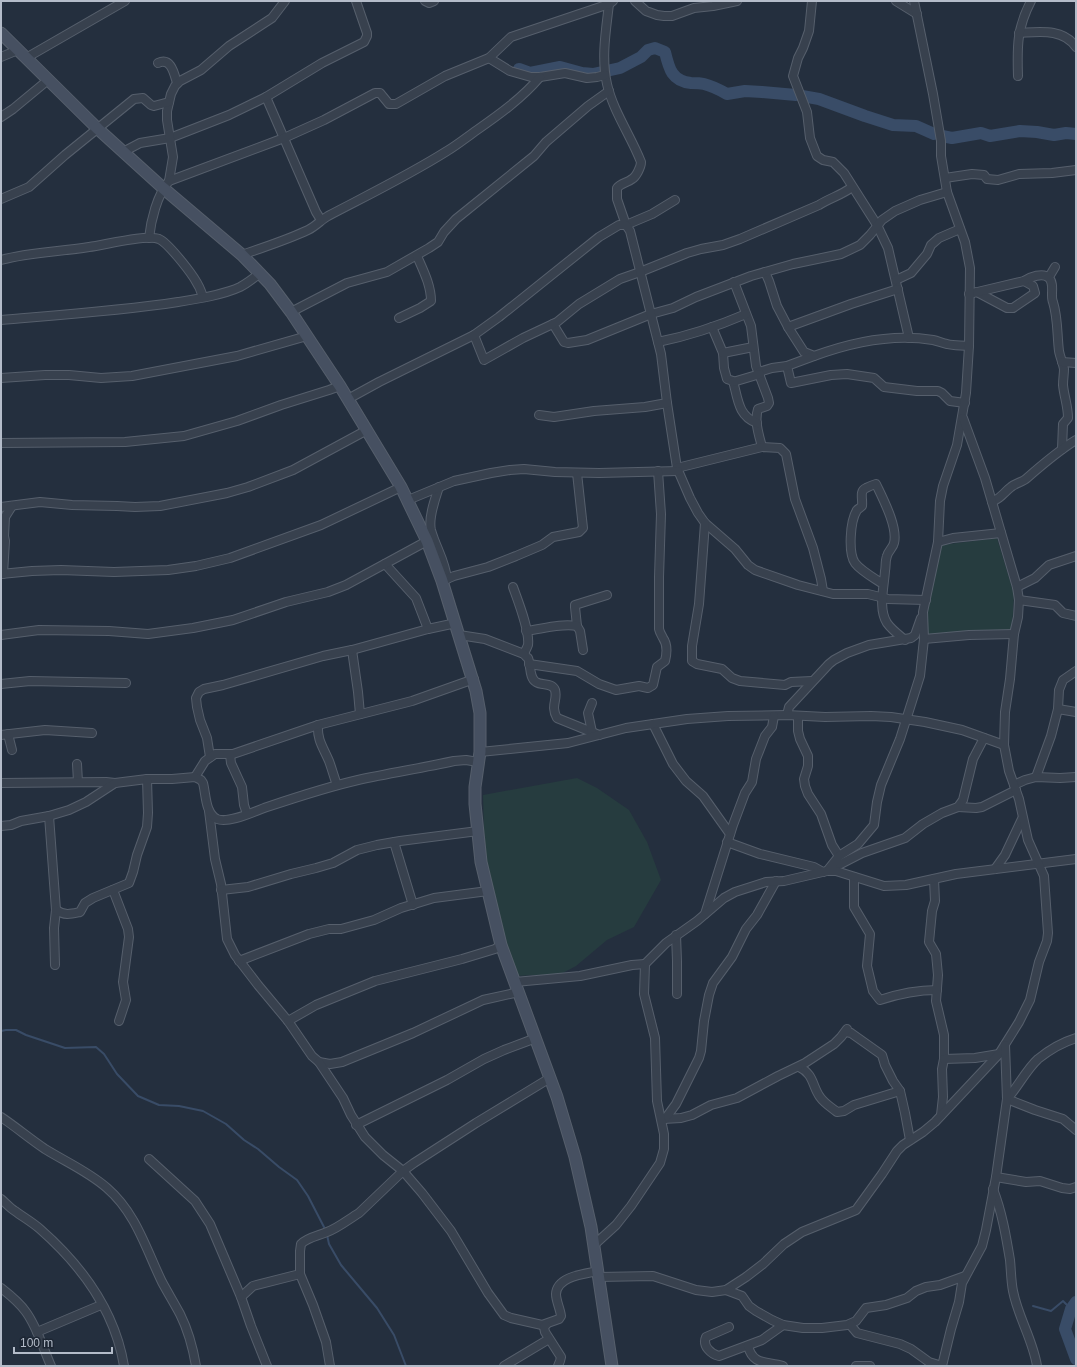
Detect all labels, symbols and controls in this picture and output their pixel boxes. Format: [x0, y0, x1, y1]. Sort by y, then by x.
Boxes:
scale bar [14, 1329, 112, 1355]
text: 100 m [20, 1336, 53, 1350]

